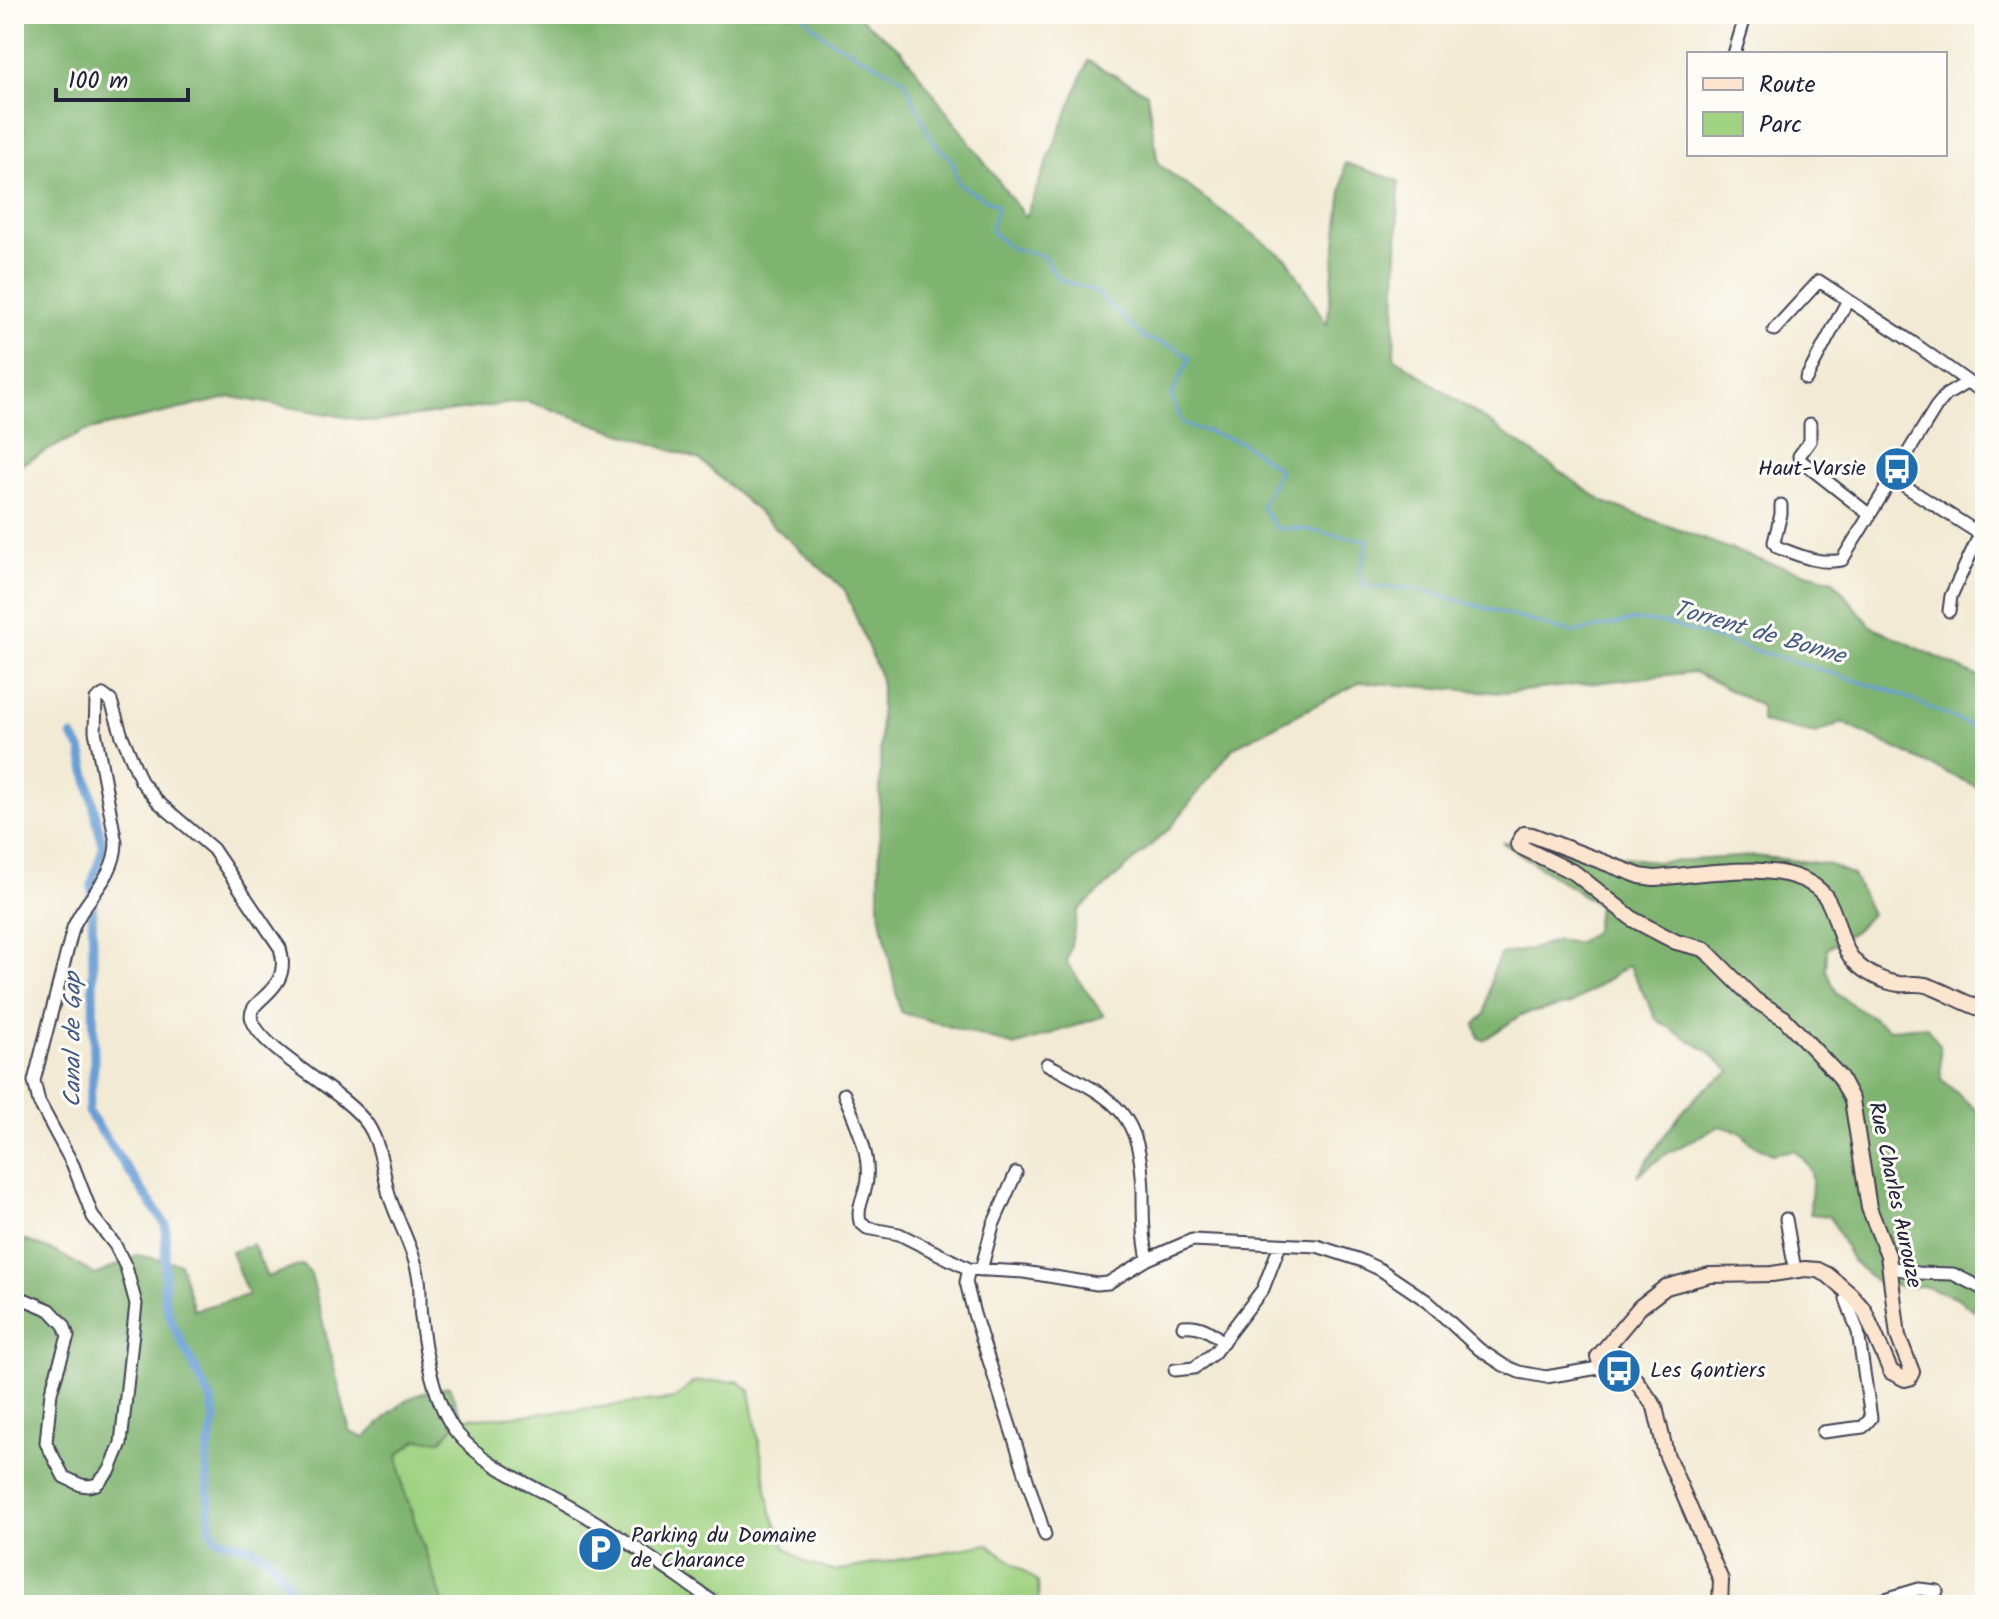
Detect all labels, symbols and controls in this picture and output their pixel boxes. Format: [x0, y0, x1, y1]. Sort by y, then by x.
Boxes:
scale bar [56, 52, 188, 102]
legend [1687, 52, 1947, 156]
text: 100 m [68, 62, 128, 101]
text: Route [1759, 66, 1816, 105]
text: Parc [1759, 106, 1802, 145]
bus stop icon: Haut-Varsie [1873, 445, 1921, 493]
place label: Haut-Varsie [1758, 452, 1866, 487]
water label: Torrent de Bonne [1669, 590, 1852, 677]
water label: Canal de Gap [54, 970, 93, 1107]
street label: Rue Charles Aurouze [1857, 1099, 1931, 1291]
bus stop icon: Les Gontiers [1595, 1347, 1643, 1395]
place label: Les Gontiers [1650, 1354, 1766, 1389]
place label: Parking du Domaine de Charance [631, 1519, 816, 1579]
parking icon: Parking du Domaine de Charance [576, 1525, 624, 1573]

